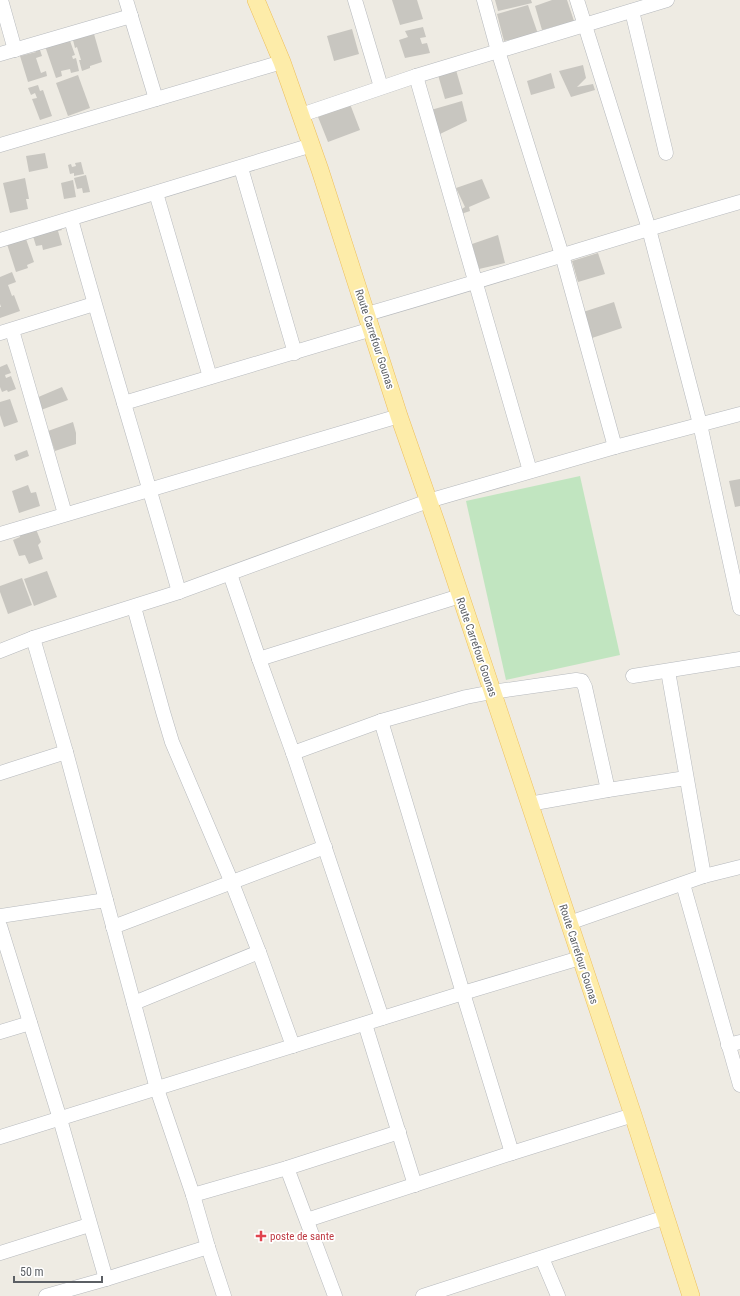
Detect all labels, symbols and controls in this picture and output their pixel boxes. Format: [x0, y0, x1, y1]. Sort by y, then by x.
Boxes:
street label: Route Carrefour Gounas [352, 288, 397, 391]
street label: Route Carrefour Gounas [453, 596, 500, 698]
street label: Route Carrefour Gounas [556, 903, 601, 1006]
marker: poste de sante [255, 1230, 267, 1242]
place label: poste de sante [270, 1230, 334, 1243]
scale bar [14, 1258, 102, 1284]
text: 50 m [20, 1265, 44, 1279]

